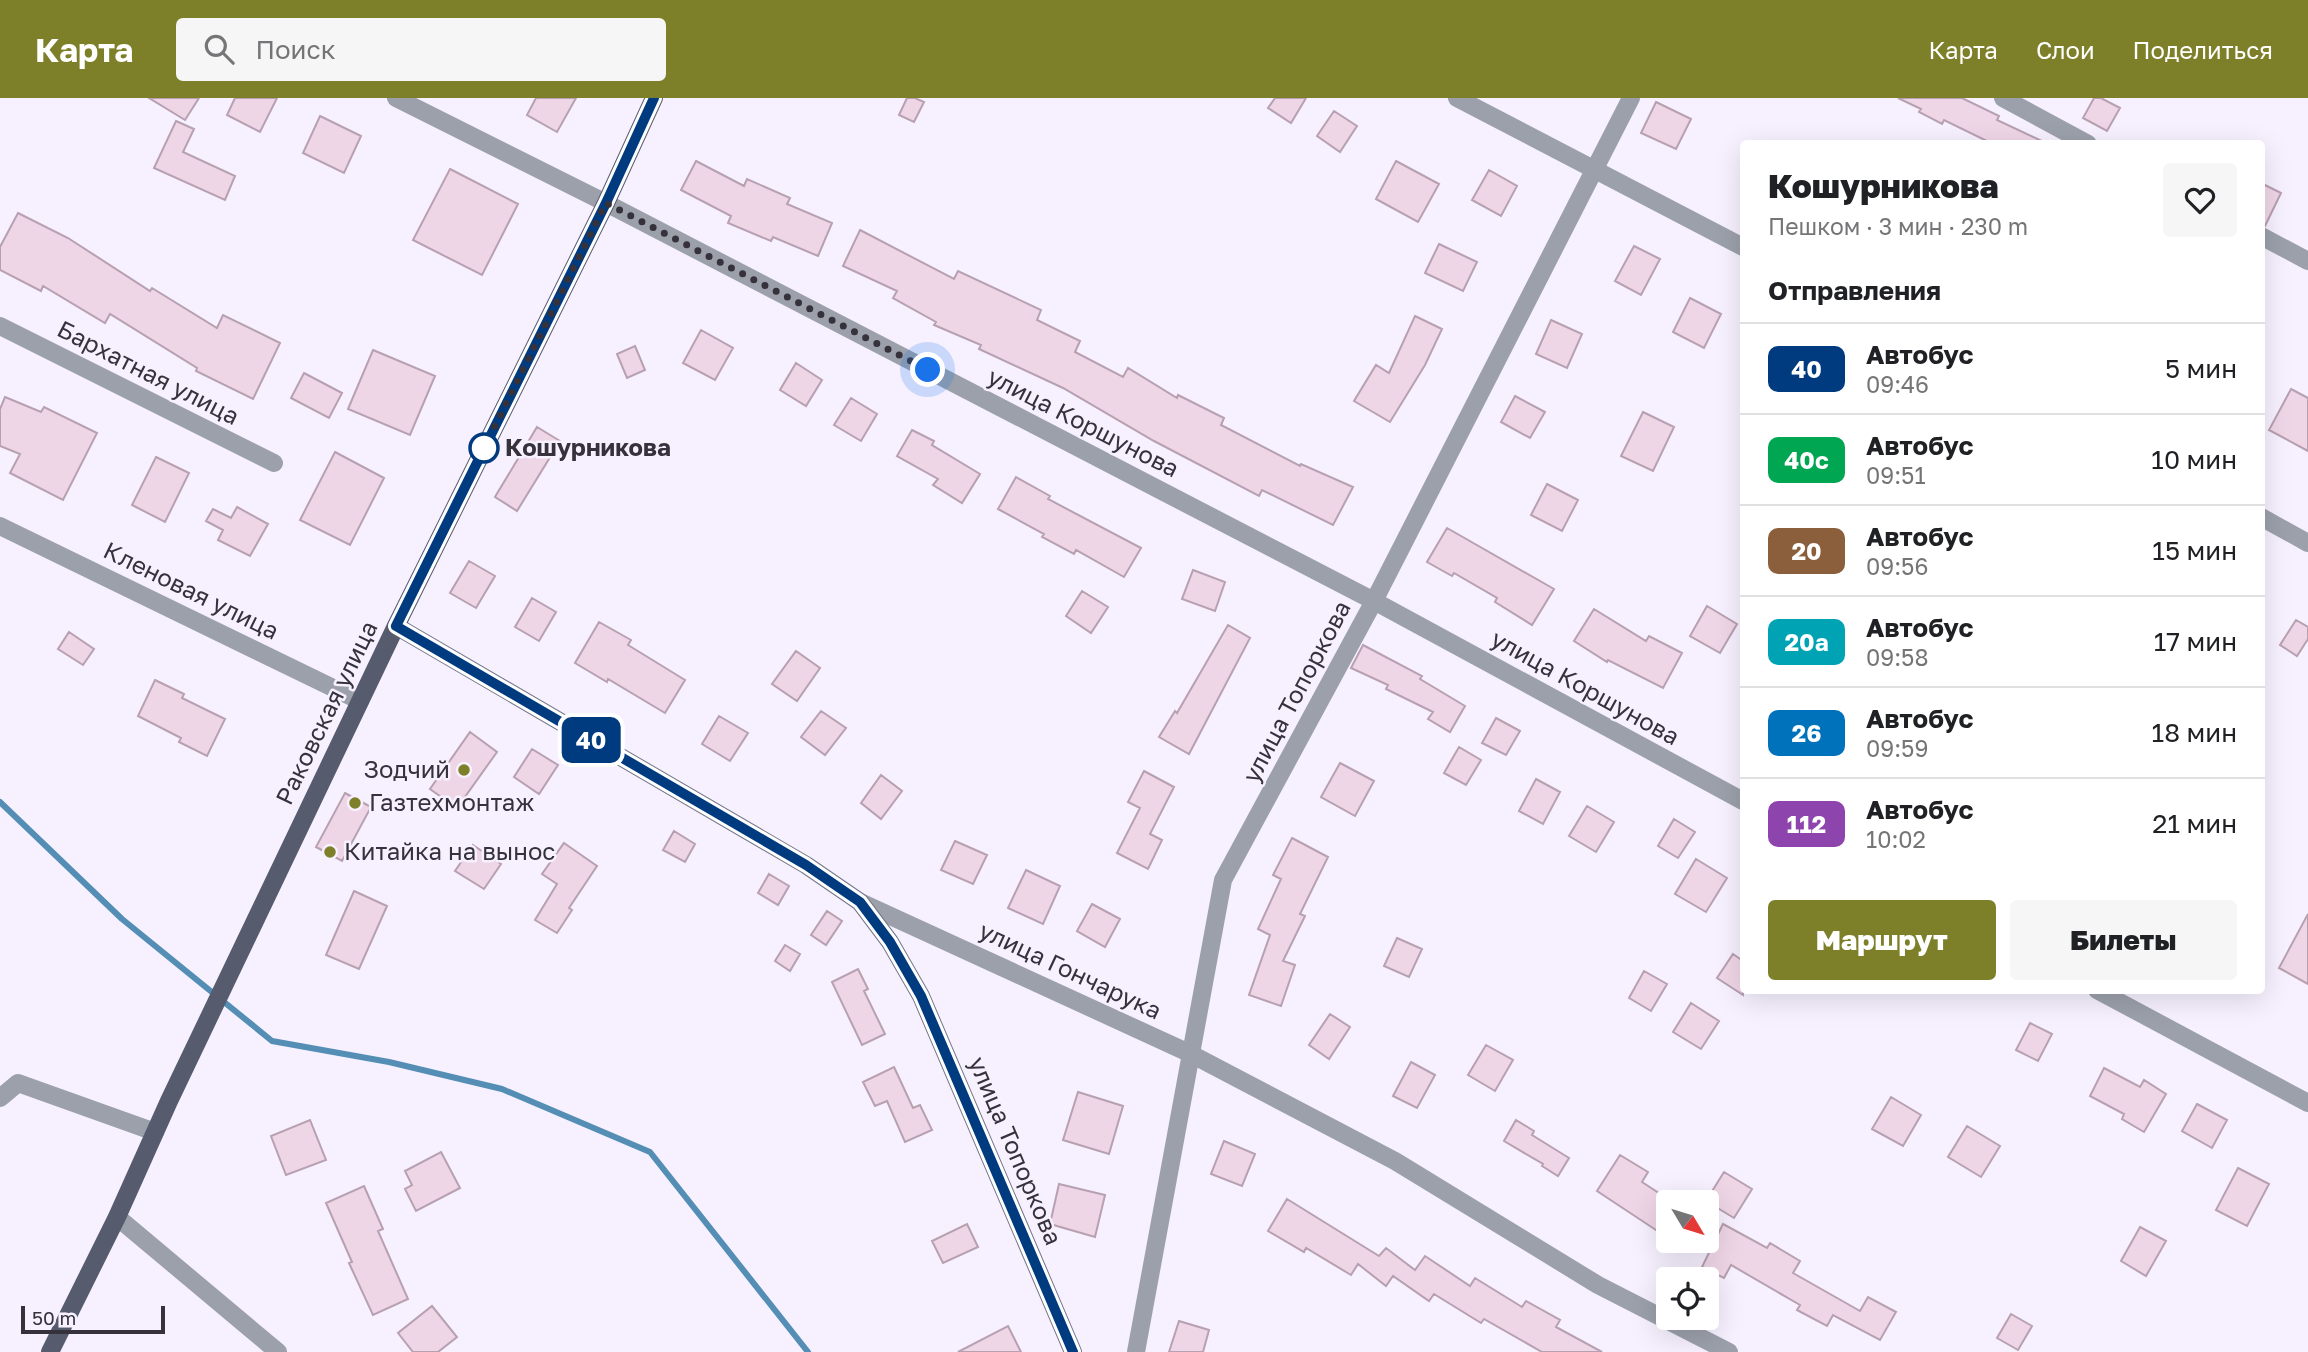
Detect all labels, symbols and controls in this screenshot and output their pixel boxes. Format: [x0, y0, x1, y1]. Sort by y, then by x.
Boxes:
search box [176, 18, 666, 81]
text: Карта [35, 30, 134, 69]
icon: search [200, 30, 238, 68]
text: Поиск [256, 34, 336, 65]
text: Карта [1928, 35, 1998, 64]
text: Слои [2036, 35, 2095, 64]
text: Поделиться [2133, 35, 2273, 64]
button: heart [2163, 163, 2237, 237]
text: Кошурникова [1768, 166, 1999, 205]
text: Пешком · 3 мин · 230 m [1768, 212, 2028, 240]
text: Отправления [1768, 275, 1941, 306]
street label: Бархатная улица [53, 313, 244, 430]
text: Автобус [1866, 339, 1973, 370]
your location [910, 352, 945, 387]
text: 5 мин [2165, 353, 2237, 384]
text: 40 [1791, 354, 1822, 383]
street label: улица Коршунова [983, 361, 1184, 482]
text: 09:46 [1866, 370, 1929, 398]
text: Автобус [1866, 430, 1973, 461]
place label: Кошурникова [505, 432, 671, 461]
marker: Кошурникова [469, 433, 499, 463]
text: 10 мин [2151, 444, 2237, 475]
text: 40с [1784, 445, 1829, 474]
text: 09:51 [1866, 461, 1926, 489]
text: Автобус [1866, 521, 1973, 552]
street label: Кленовая улица [99, 535, 284, 645]
text: 15 мин [2152, 535, 2237, 566]
text: 20 [1791, 536, 1822, 565]
text: 09:56 [1866, 552, 1928, 580]
street label: улица Топоркова [1235, 595, 1356, 787]
text: Автобус [1866, 612, 1973, 643]
street label: Раковская улица [269, 616, 383, 809]
street label: улица Коршунова [1486, 623, 1685, 750]
text: 17 мин [2154, 626, 2237, 657]
text: 20а [1784, 627, 1829, 656]
text: 09:58 [1866, 643, 1928, 671]
text: Автобус [1866, 703, 1973, 734]
line badge: 40 [560, 717, 622, 763]
text: 18 мин [2152, 717, 2237, 748]
text: 26 [1792, 718, 1821, 747]
text: 40 [576, 725, 606, 754]
text: 09:59 [1866, 734, 1928, 762]
place label: Зодчий [364, 754, 450, 783]
marker: Зодчий [456, 762, 472, 778]
place label: Газтехмонтаж [369, 787, 534, 816]
text: Автобус [1866, 794, 1973, 825]
marker: Газтехмонтаж [347, 795, 363, 811]
text: 21 мин [2152, 808, 2237, 839]
text: 112 [1787, 809, 1826, 838]
text: 10:02 [1866, 825, 1926, 853]
place label: Китайка на вынос [344, 836, 555, 865]
marker: Китайка на вынос [322, 844, 338, 860]
button: Маршрут [1768, 900, 1996, 980]
button: Билеты [2010, 900, 2237, 980]
street label: улица Гончарука [975, 915, 1166, 1025]
street label: улица Топоркова [964, 1052, 1069, 1249]
north arrow [1656, 1190, 1718, 1253]
map controls [1656, 1190, 1719, 1330]
button: locate [1656, 1267, 1719, 1330]
scale bar [21, 1303, 164, 1335]
text: 50 m [32, 1306, 76, 1329]

